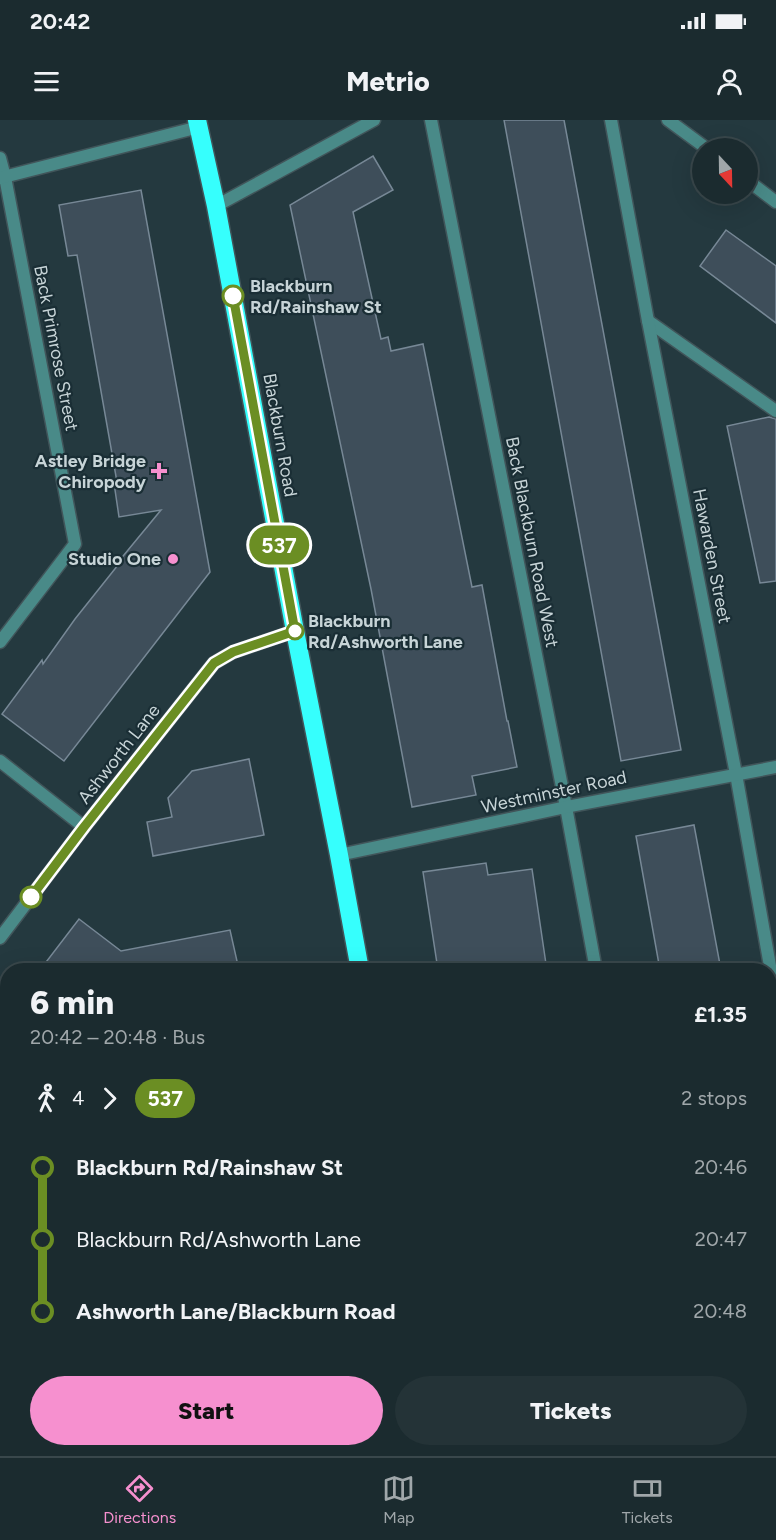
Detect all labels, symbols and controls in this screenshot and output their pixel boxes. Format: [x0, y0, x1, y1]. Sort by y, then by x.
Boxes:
text: 20:42 [30, 8, 90, 35]
icon: menu [30, 65, 63, 98]
text: Metrio [346, 65, 430, 98]
icon: person [713, 65, 746, 98]
north arrow [692, 138, 758, 204]
map controls [692, 138, 758, 204]
street label: Back Primrose Street [29, 263, 83, 433]
place label: Blackburn Rd/Rainshaw St [250, 275, 382, 318]
marker: Blackburn Rd/Rainshaw St [222, 285, 244, 307]
street label: Blackburn Road [258, 371, 302, 499]
street label: Back Blackburn Road West [501, 435, 563, 649]
place label: Astley Bridge Chiropody [35, 450, 147, 493]
marker: Astley Bridge Chiropody [150, 462, 168, 480]
street label: Hawarden Street [688, 487, 736, 626]
line badge: 537 [244, 526, 314, 564]
text: 537 [261, 533, 297, 558]
place label: Studio One [68, 548, 161, 570]
marker: Studio One [166, 552, 180, 566]
place label: Blackburn Rd/Ashworth Lane [308, 610, 463, 653]
marker: Blackburn Rd/Ashworth Lane [286, 622, 304, 640]
street label: Ashworth Lane [73, 700, 165, 808]
street label: Westminster Road [479, 766, 629, 818]
unlabelled marker [20, 886, 42, 908]
text: 6 min [30, 983, 114, 1022]
text: £1.35 [694, 1001, 747, 1028]
text: 20:42 – 20:48 · Bus [30, 1025, 205, 1049]
icon: walk [30, 1082, 63, 1115]
icon: forward [93, 1082, 126, 1115]
text: 4 [72, 1086, 84, 1110]
text: 537 [147, 1086, 183, 1111]
text: 2 stops [681, 1086, 747, 1110]
text: Blackburn Rd/Rainshaw St [76, 1154, 343, 1181]
text: 20:46 [694, 1155, 747, 1179]
text: Blackburn Rd/Ashworth Lane [76, 1226, 361, 1253]
text: 20:47 [695, 1227, 747, 1251]
text: Ashworth Lane/Blackburn Road [76, 1298, 396, 1325]
text: 20:48 [693, 1299, 747, 1323]
button: Start [30, 1376, 383, 1445]
button: Tickets [395, 1376, 747, 1445]
tab: Directions [103, 1472, 176, 1527]
tab: Map [382, 1472, 415, 1527]
tab: Tickets [622, 1472, 673, 1527]

